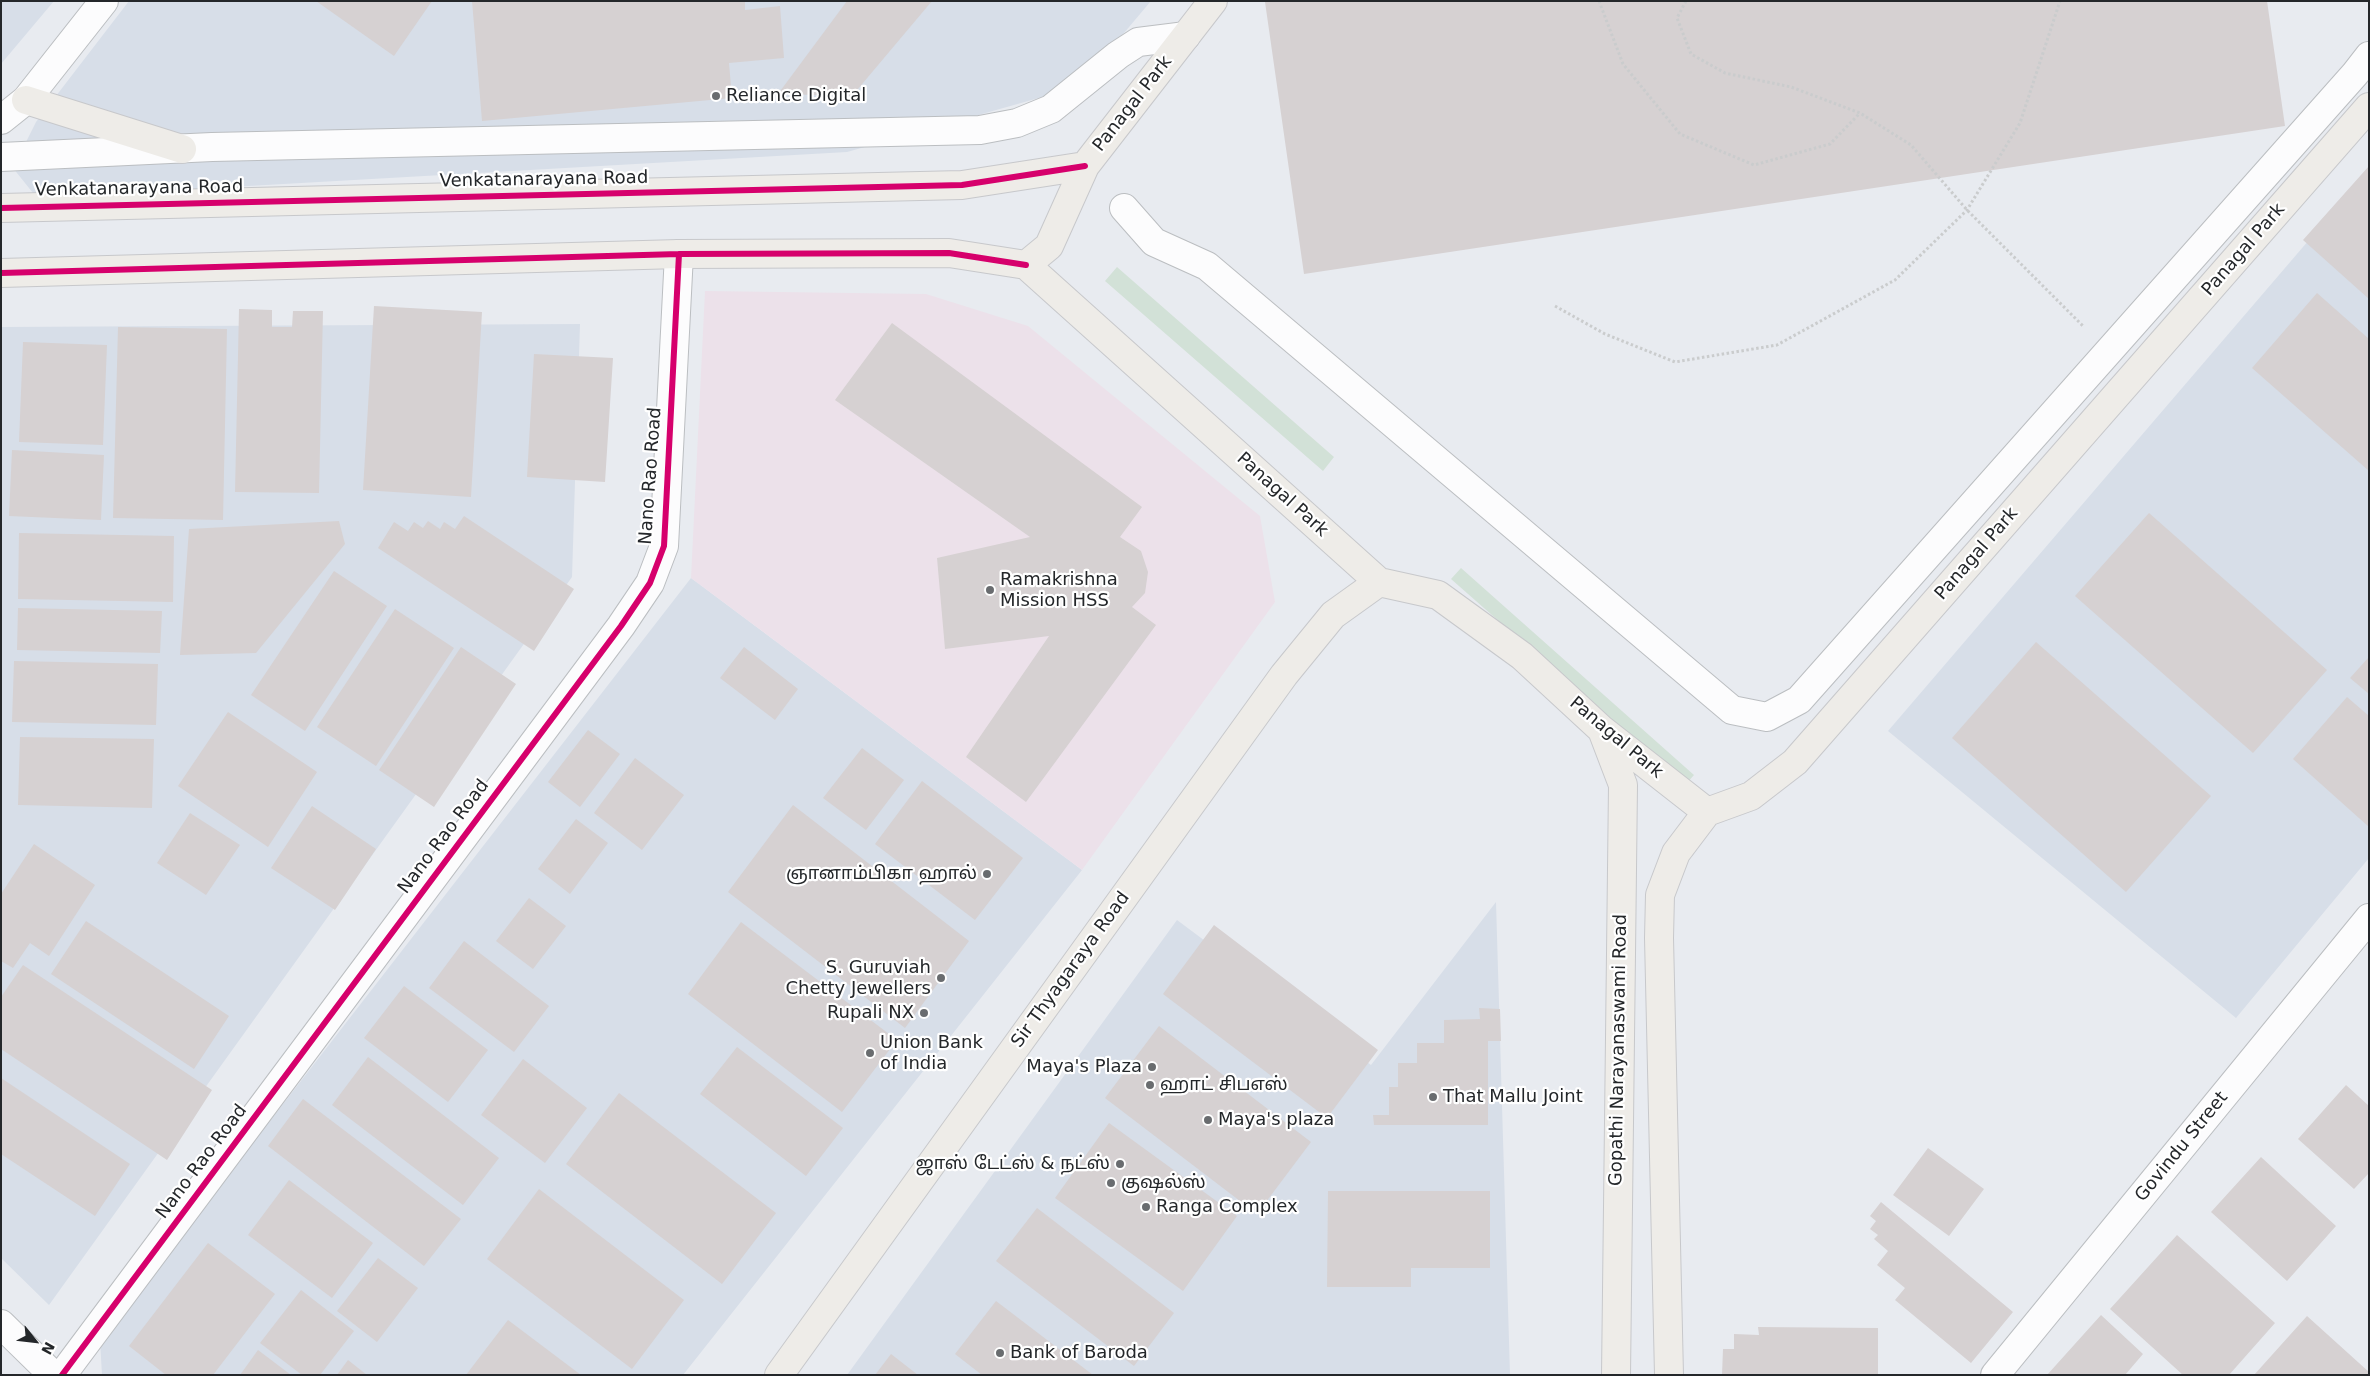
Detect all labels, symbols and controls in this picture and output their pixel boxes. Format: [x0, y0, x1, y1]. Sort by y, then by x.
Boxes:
street label: Panagal Park [1089, 52, 1177, 156]
place label: Reliance Digital [726, 85, 866, 107]
marker: Reliance Digital [710, 90, 722, 102]
street label: Venkatanarayana Road [440, 167, 648, 193]
street label: Venkatanarayana Road [35, 176, 243, 202]
street label: Panagal Park [2198, 199, 2290, 301]
street label: Nano Rao Road [635, 407, 667, 545]
street label: Panagal Park [1232, 448, 1332, 542]
street label: Panagal Park [1931, 503, 2023, 605]
place label: Ramakrishna Mission HSS [1000, 569, 1118, 612]
marker: Ramakrishna Mission HSS [984, 584, 996, 596]
street label: Panagal Park [1565, 693, 1667, 783]
street label: Nano Rao Road [394, 776, 494, 898]
place label: ஞானாம்பிகா ஹால் [786, 863, 977, 885]
marker: ஞானாம்பிகா ஹால் [981, 868, 993, 880]
street label: Sir Thyagaraya Road [1007, 888, 1135, 1052]
street label: Gopathi Narayanaswami Road [1606, 914, 1632, 1186]
place label: S. Guruviah Chetty Jewellers [785, 957, 931, 1000]
marker: S. Guruviah Chetty Jewellers [935, 972, 947, 984]
place label: Rupali NX [827, 1002, 914, 1024]
marker: Rupali NX [918, 1007, 930, 1019]
place label: Union Bank of India [880, 1032, 983, 1074]
marker: Union Bank of India [864, 1047, 876, 1059]
place label: Maya's Plaza [1026, 1056, 1142, 1078]
marker: Maya's Plaza [1146, 1061, 1158, 1073]
place label: ஹாட் சிபஎஸ் [1160, 1074, 1288, 1096]
marker: ஹாட் சிபஎஸ் [1144, 1079, 1156, 1091]
place label: That Mallu Joint [1443, 1086, 1583, 1108]
street label: Govindu Street [2131, 1088, 2233, 1206]
marker: That Mallu Joint [1427, 1091, 1439, 1103]
street label: Nano Rao Road [152, 1101, 252, 1223]
place label: Maya's plaza [1218, 1109, 1334, 1131]
marker: Maya's plaza [1202, 1114, 1214, 1126]
place label: ஜாஸ் டேட்ஸ் & நட்ஸ் [915, 1153, 1110, 1175]
marker: ஜாஸ் டேட்ஸ் & நட்ஸ் [1114, 1158, 1126, 1170]
place label: குஷல்ஸ் [1121, 1172, 1206, 1194]
marker: குஷல்ஸ் [1105, 1177, 1117, 1189]
place label: Ranga Complex [1156, 1196, 1298, 1218]
marker: Ranga Complex [1140, 1201, 1152, 1213]
north arrow [10, 1316, 60, 1366]
text: N [38, 1339, 58, 1357]
place label: Bank of Baroda [1010, 1342, 1148, 1364]
marker: Bank of Baroda [994, 1347, 1006, 1359]

